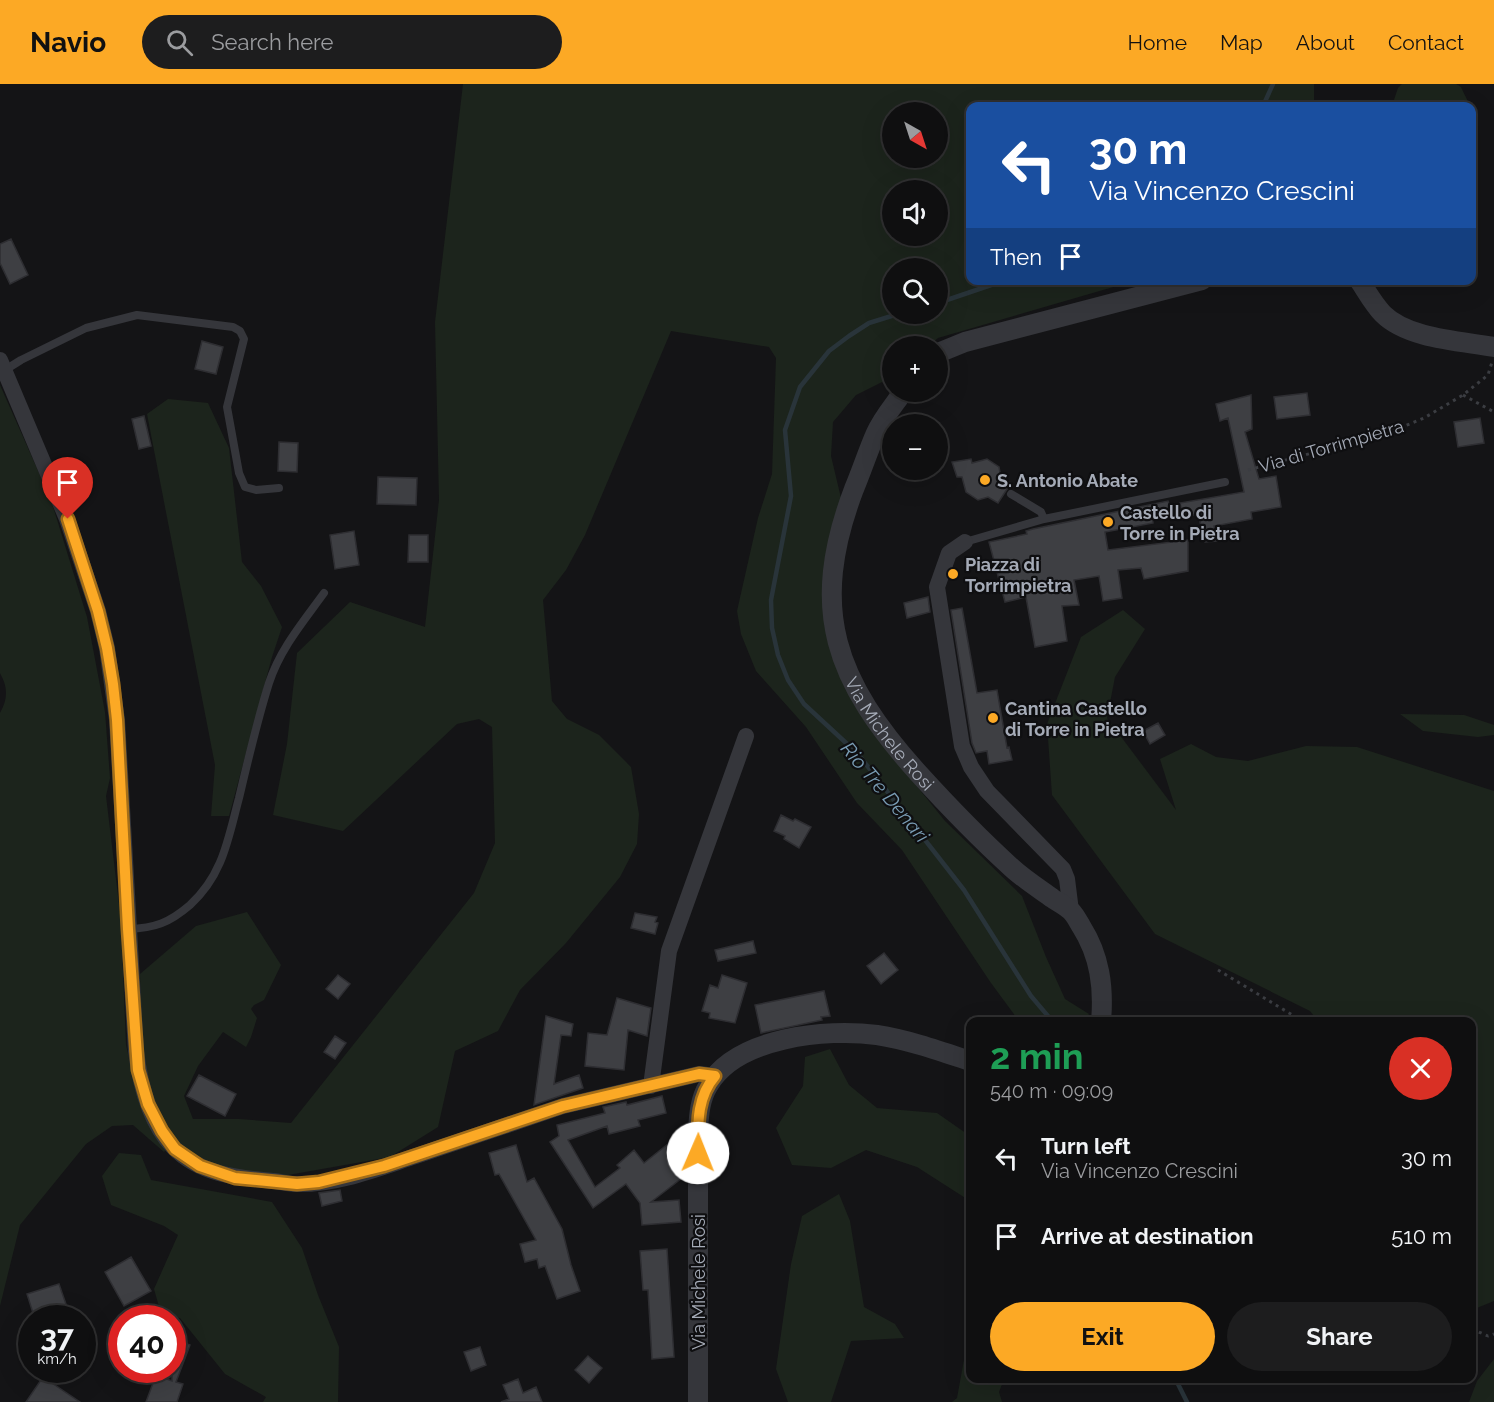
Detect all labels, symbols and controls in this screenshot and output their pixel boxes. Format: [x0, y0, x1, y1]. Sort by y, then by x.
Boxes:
search box [142, 15, 562, 69]
text: Navio [30, 26, 106, 59]
icon: search [163, 26, 196, 59]
text: Search here [211, 29, 333, 55]
text: Home [1128, 30, 1187, 55]
text: Map [1220, 30, 1263, 55]
text: About [1296, 30, 1355, 55]
text: Contact [1388, 30, 1464, 55]
north arrow [882, 102, 948, 168]
map controls [882, 102, 948, 480]
text: 30 m [1089, 125, 1187, 174]
icon: left [990, 126, 1068, 204]
text: Via Vincenzo Crescini [1089, 175, 1355, 206]
button: sound [882, 180, 948, 246]
icon: arrive [1054, 240, 1087, 273]
text: Then [990, 244, 1042, 270]
button: search [882, 258, 948, 324]
button: + [882, 336, 948, 402]
button: − [882, 414, 948, 480]
street label: Via di Torrimpietra [1256, 415, 1406, 477]
pin [42, 457, 93, 519]
icon: arrive [51, 466, 84, 499]
place label: S. Antonio Abate [997, 470, 1138, 491]
marker: S. Antonio Abate [978, 473, 992, 487]
place label: Castello di Torre in Pietra [1120, 502, 1240, 544]
marker: Castello di Torre in Pietra [1101, 515, 1115, 529]
place label: Piazza di Torrimpietra [965, 554, 1071, 596]
marker: Piazza di Torrimpietra [946, 567, 960, 581]
street label: Via Michele Rosi [841, 673, 939, 794]
place label: Cantina Castello di Torre in Pietra [1005, 698, 1147, 740]
marker: Cantina Castello di Torre in Pietra [986, 711, 1000, 725]
water label: Rio Tre Denari [836, 737, 934, 848]
text: 2 min [990, 1035, 1083, 1077]
button: close [1389, 1037, 1452, 1100]
text: 540 m · 09:09 [990, 1079, 1113, 1103]
position arrow [666, 1121, 730, 1185]
text: Turn left [1041, 1133, 1131, 1159]
icon: left [990, 1142, 1023, 1175]
text: 30 m [1401, 1145, 1452, 1171]
text: Via Vincenzo Crescini [1041, 1159, 1238, 1183]
street label: Via Michele Rosi [688, 1214, 709, 1350]
icon: arrive [990, 1220, 1023, 1253]
text: Arrive at destination [1041, 1223, 1254, 1249]
text: 510 m [1391, 1223, 1452, 1249]
button: Exit [990, 1302, 1215, 1371]
button: Share [1227, 1302, 1452, 1371]
speed limit sign: 40 [108, 1305, 186, 1383]
text: 37 [40, 1319, 74, 1354]
text: km/h [37, 1350, 77, 1368]

